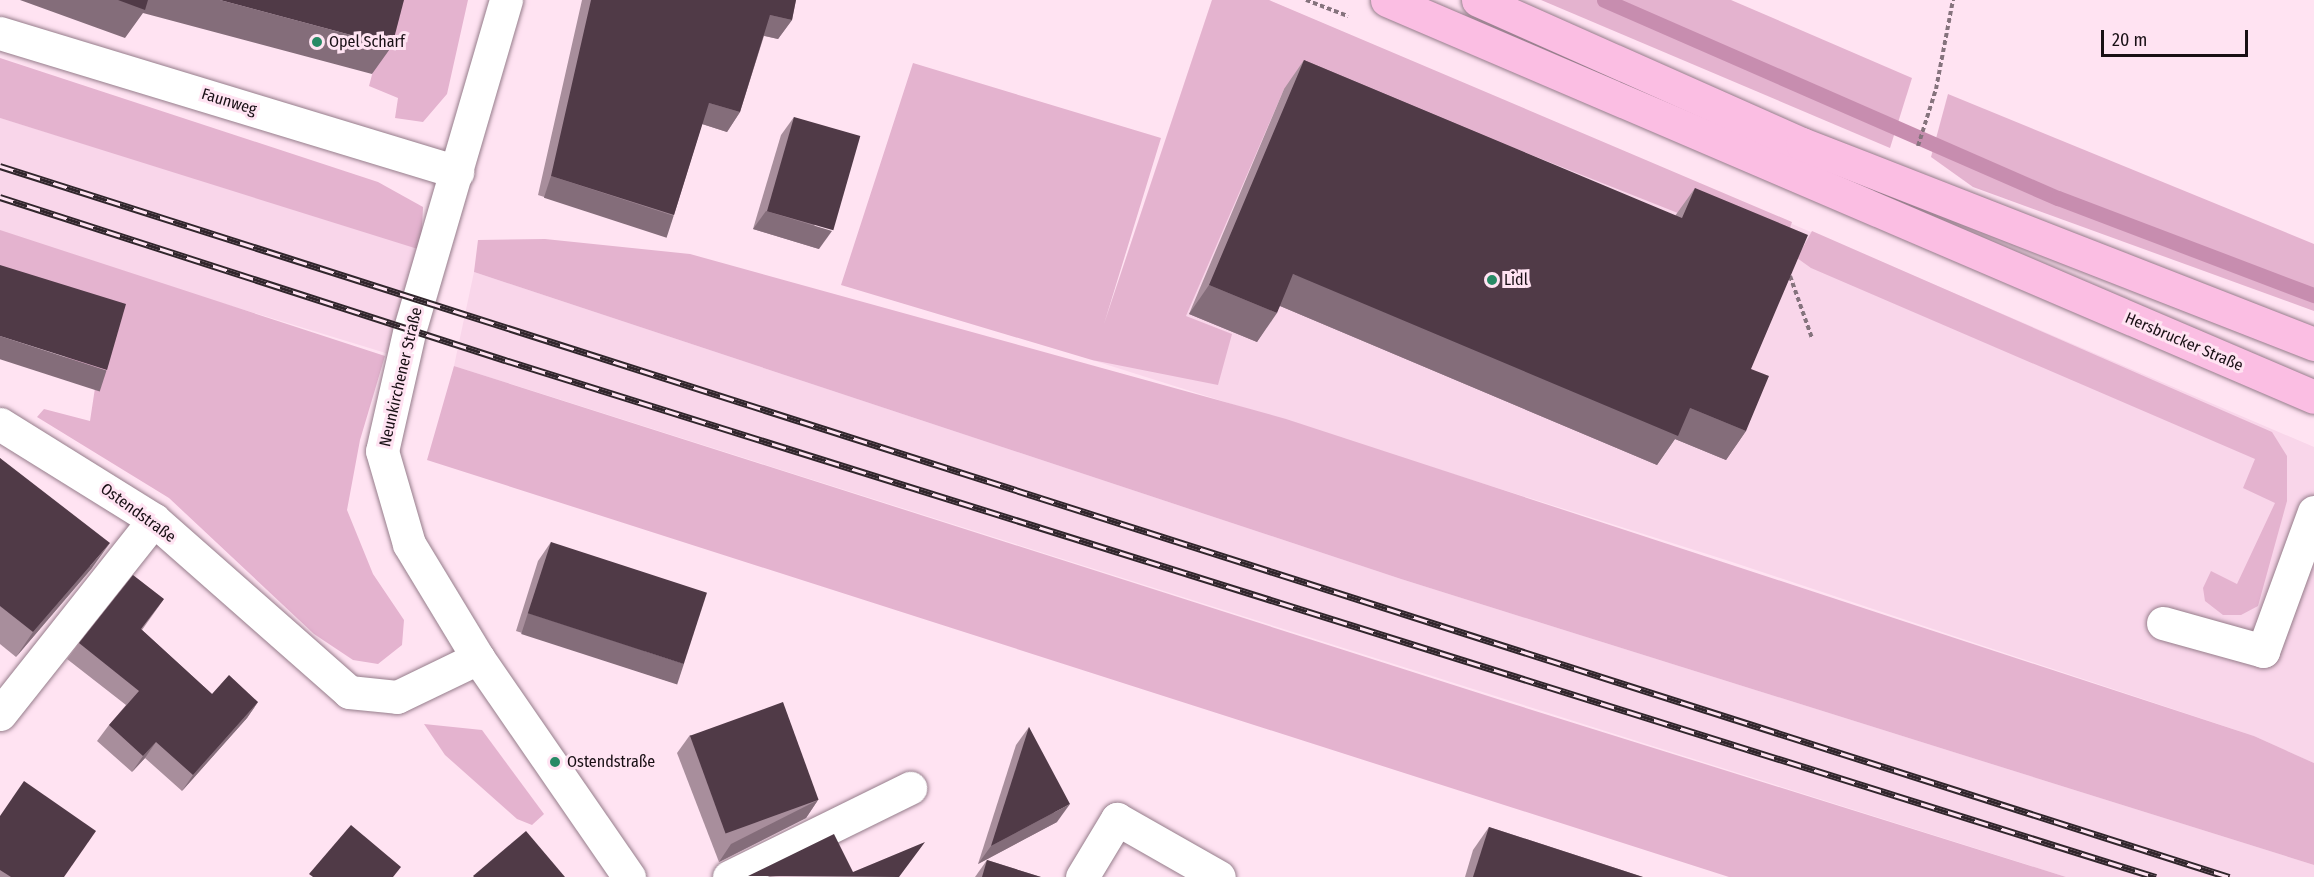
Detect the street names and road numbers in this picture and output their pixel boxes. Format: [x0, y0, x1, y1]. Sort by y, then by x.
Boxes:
street label: Faunweg [199, 85, 259, 119]
street label: Neunkirchener Straße [376, 305, 426, 449]
street label: Hersbrucker Straße [2122, 309, 2246, 375]
street label: Ostendstraße [97, 479, 179, 547]

